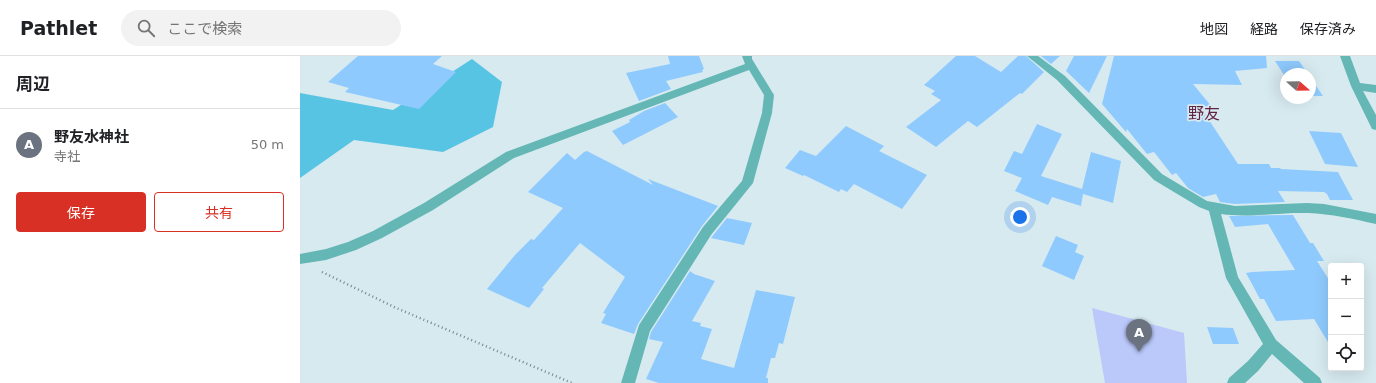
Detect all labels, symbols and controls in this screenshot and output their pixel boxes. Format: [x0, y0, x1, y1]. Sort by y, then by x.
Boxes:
search box [121, 10, 401, 46]
text: Pathlet [20, 17, 97, 39]
icon: search [135, 17, 157, 39]
text: ここで検索 [167, 20, 242, 38]
text: 地図 [1200, 21, 1228, 37]
text: 経路 [1250, 21, 1278, 37]
text: 保存済み [1300, 21, 1356, 37]
north arrow [1280, 68, 1316, 104]
text: 周辺 [16, 74, 50, 94]
district label: 野友 [1188, 104, 1220, 123]
text: 野友水神社 [54, 128, 129, 146]
text: A [24, 137, 34, 152]
text: 50 m [251, 137, 284, 152]
text: 寺社 [54, 149, 80, 164]
button: 保存 [16, 192, 146, 232]
button: 共有 [154, 192, 284, 232]
your location [1010, 207, 1030, 227]
map controls [1328, 263, 1364, 371]
button: + [1328, 263, 1364, 299]
button: − [1328, 299, 1364, 335]
pin: A [1126, 319, 1152, 352]
button: locate [1328, 335, 1364, 371]

